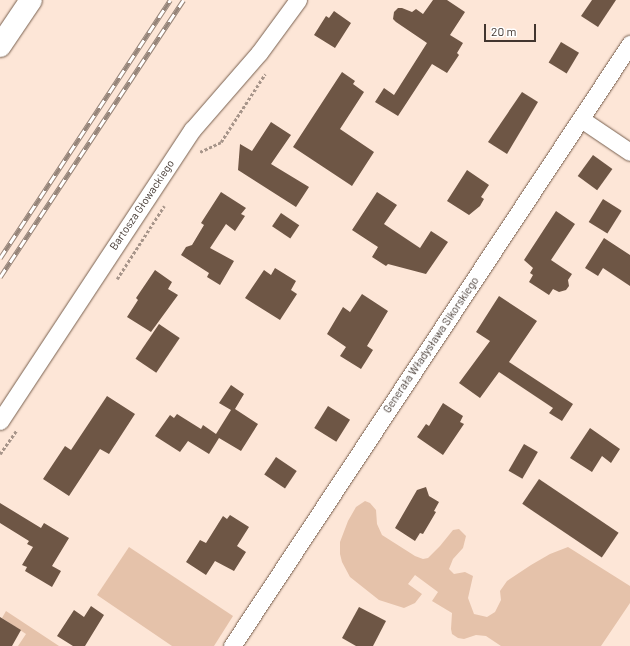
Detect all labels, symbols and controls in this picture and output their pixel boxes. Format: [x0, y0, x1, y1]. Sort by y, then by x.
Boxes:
scale bar [486, 16, 538, 42]
text: 20 m [491, 24, 517, 38]
street label: Bartosza Głowackiego [107, 157, 177, 253]
street label: Generała Władysława Sikorskiego [380, 274, 482, 416]

